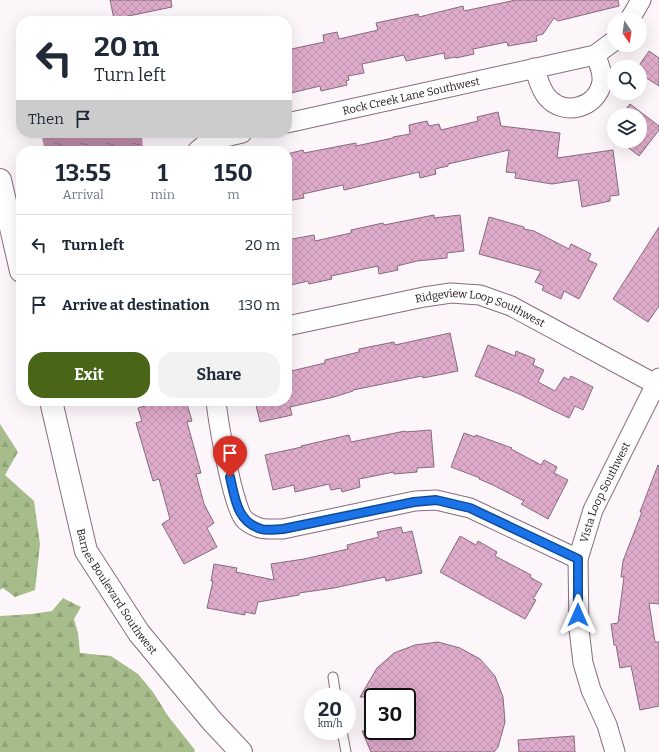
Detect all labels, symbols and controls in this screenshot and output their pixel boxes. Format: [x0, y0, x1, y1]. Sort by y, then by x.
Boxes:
north arrow [607, 12, 647, 52]
map controls [607, 12, 647, 148]
text: 20 m [94, 30, 159, 63]
icon: left [28, 32, 80, 84]
button: search [607, 60, 647, 100]
text: Turn left [94, 64, 166, 86]
street label: Rock Creek Lane Southwest [341, 75, 481, 118]
icon: arrive [72, 108, 94, 130]
button: layers [607, 108, 647, 148]
text: Then [28, 110, 64, 128]
text: 13:55 [55, 159, 111, 187]
text: 1 [157, 159, 168, 187]
text: 150 [214, 159, 253, 187]
text: Arrival [63, 187, 104, 202]
text: min [150, 187, 175, 202]
text: m [227, 187, 240, 202]
icon: left [28, 234, 50, 256]
text: Turn left [62, 236, 124, 254]
text: 20 m [245, 236, 280, 254]
street label: Ridgeview Loop Southwest [414, 287, 547, 330]
icon: arrive [28, 294, 50, 316]
text: Arrive at destination [62, 296, 209, 314]
text: 130 m [238, 296, 280, 314]
button: Exit [28, 352, 150, 398]
button: Share [158, 352, 280, 398]
pin [213, 436, 247, 477]
street label: Vista Loop Southwest [577, 440, 633, 544]
icon: arrive [219, 442, 241, 464]
street label: Barnes Boulevard Southwest [74, 527, 160, 657]
position arrow [557, 594, 599, 636]
speed limit sign: 30 [364, 688, 416, 740]
text: 20 [318, 697, 342, 721]
text: km/h [318, 718, 342, 730]

